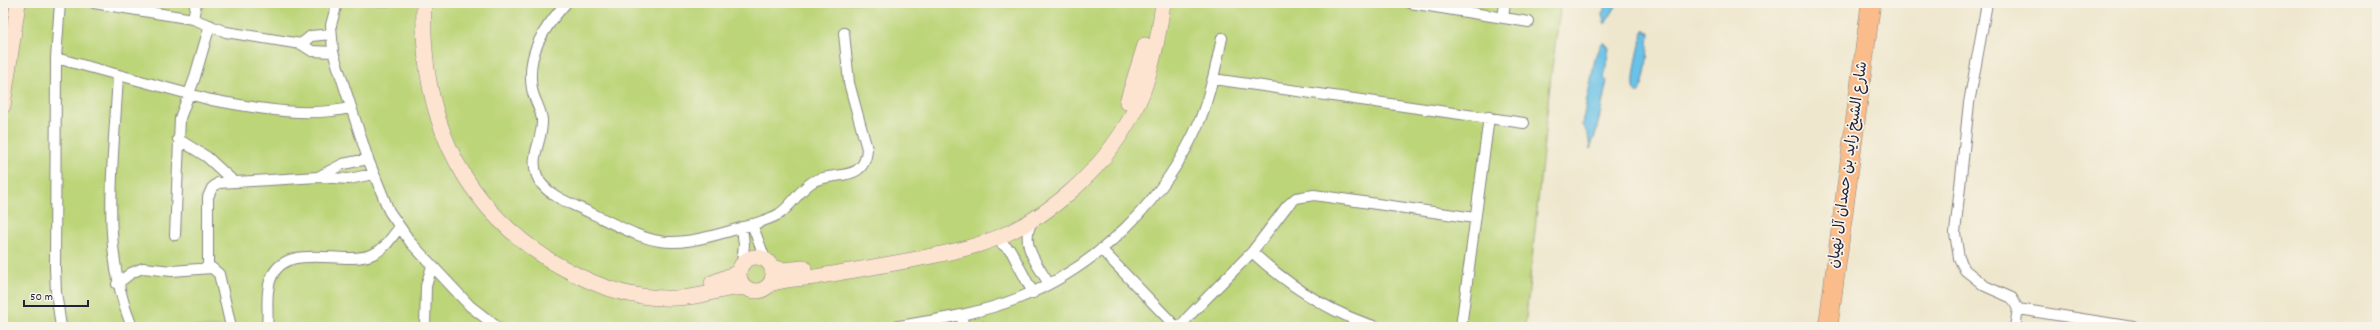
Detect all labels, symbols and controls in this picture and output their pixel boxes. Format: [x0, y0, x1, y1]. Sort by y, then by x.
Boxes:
street label: شارع الشيخ زايد بن حمدان آل نهيان [1824, 60, 1874, 270]
scale bar [24, 282, 88, 308]
text: 50 m [30, 289, 53, 306]

